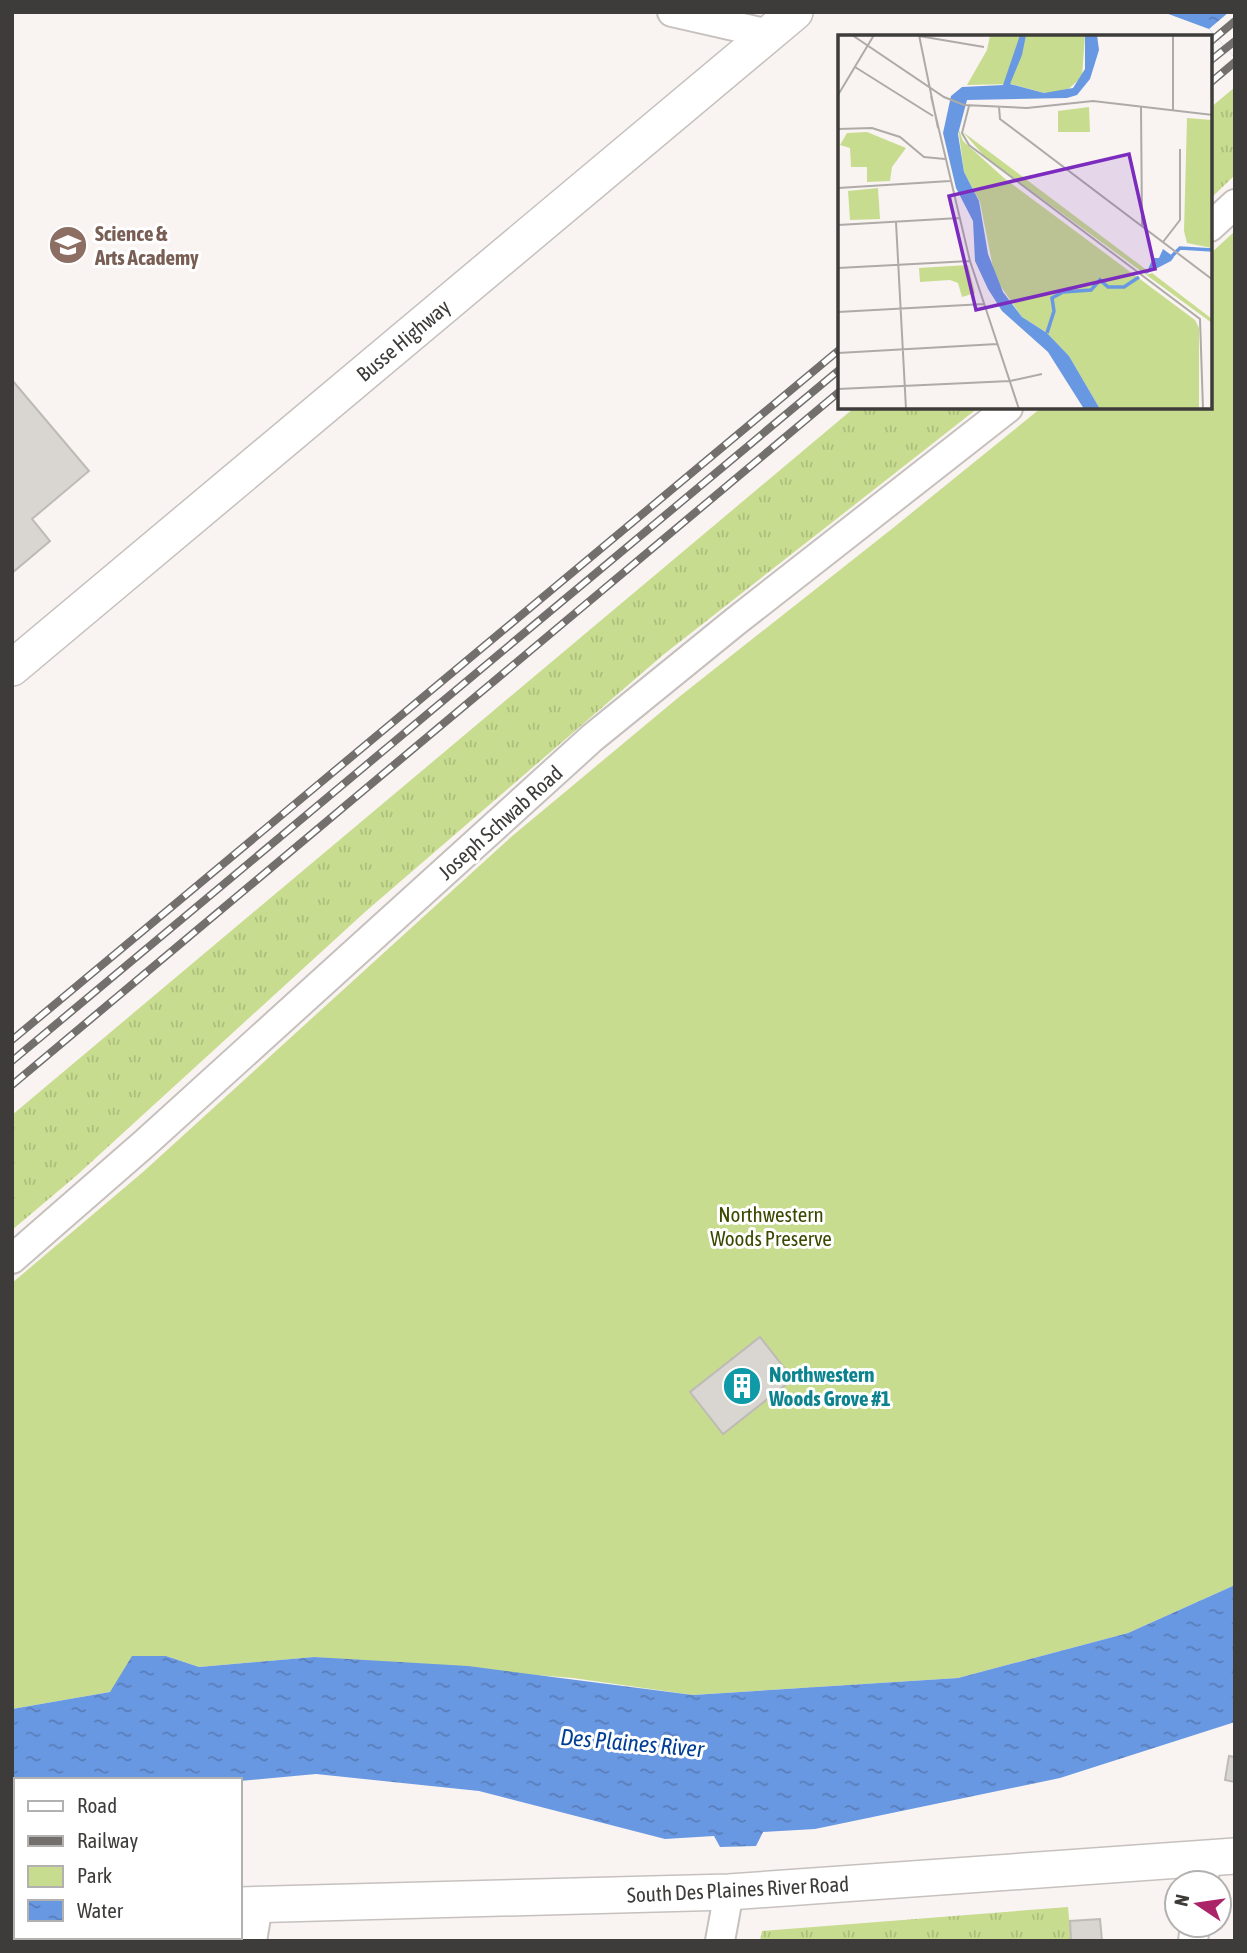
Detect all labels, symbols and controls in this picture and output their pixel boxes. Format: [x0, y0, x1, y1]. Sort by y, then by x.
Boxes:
inset map [838, 35, 1212, 410]
place label: Science & Arts Academy [94, 221, 199, 269]
school or university icon: Science & Arts Academy [47, 224, 89, 266]
street label: Busse Highway [351, 294, 455, 386]
street label: Joseph Schwab Road [433, 760, 567, 884]
park label: Northwestern Woods Preserve [710, 1202, 832, 1250]
place label: Northwestern Woods Grove #1 [768, 1362, 891, 1410]
building icon: Northwestern Woods Grove #1 [721, 1365, 763, 1407]
water label: Des Plaines River [559, 1724, 706, 1762]
legend [14, 1778, 242, 1939]
text: Road [77, 1793, 117, 1817]
text: Railway [77, 1828, 139, 1852]
text: Park [77, 1863, 112, 1887]
north arrow [1163, 1869, 1233, 1939]
street label: South Des Plaines River Road [626, 1871, 850, 1907]
text: N [1169, 1892, 1193, 1908]
text: Water [77, 1898, 124, 1922]

